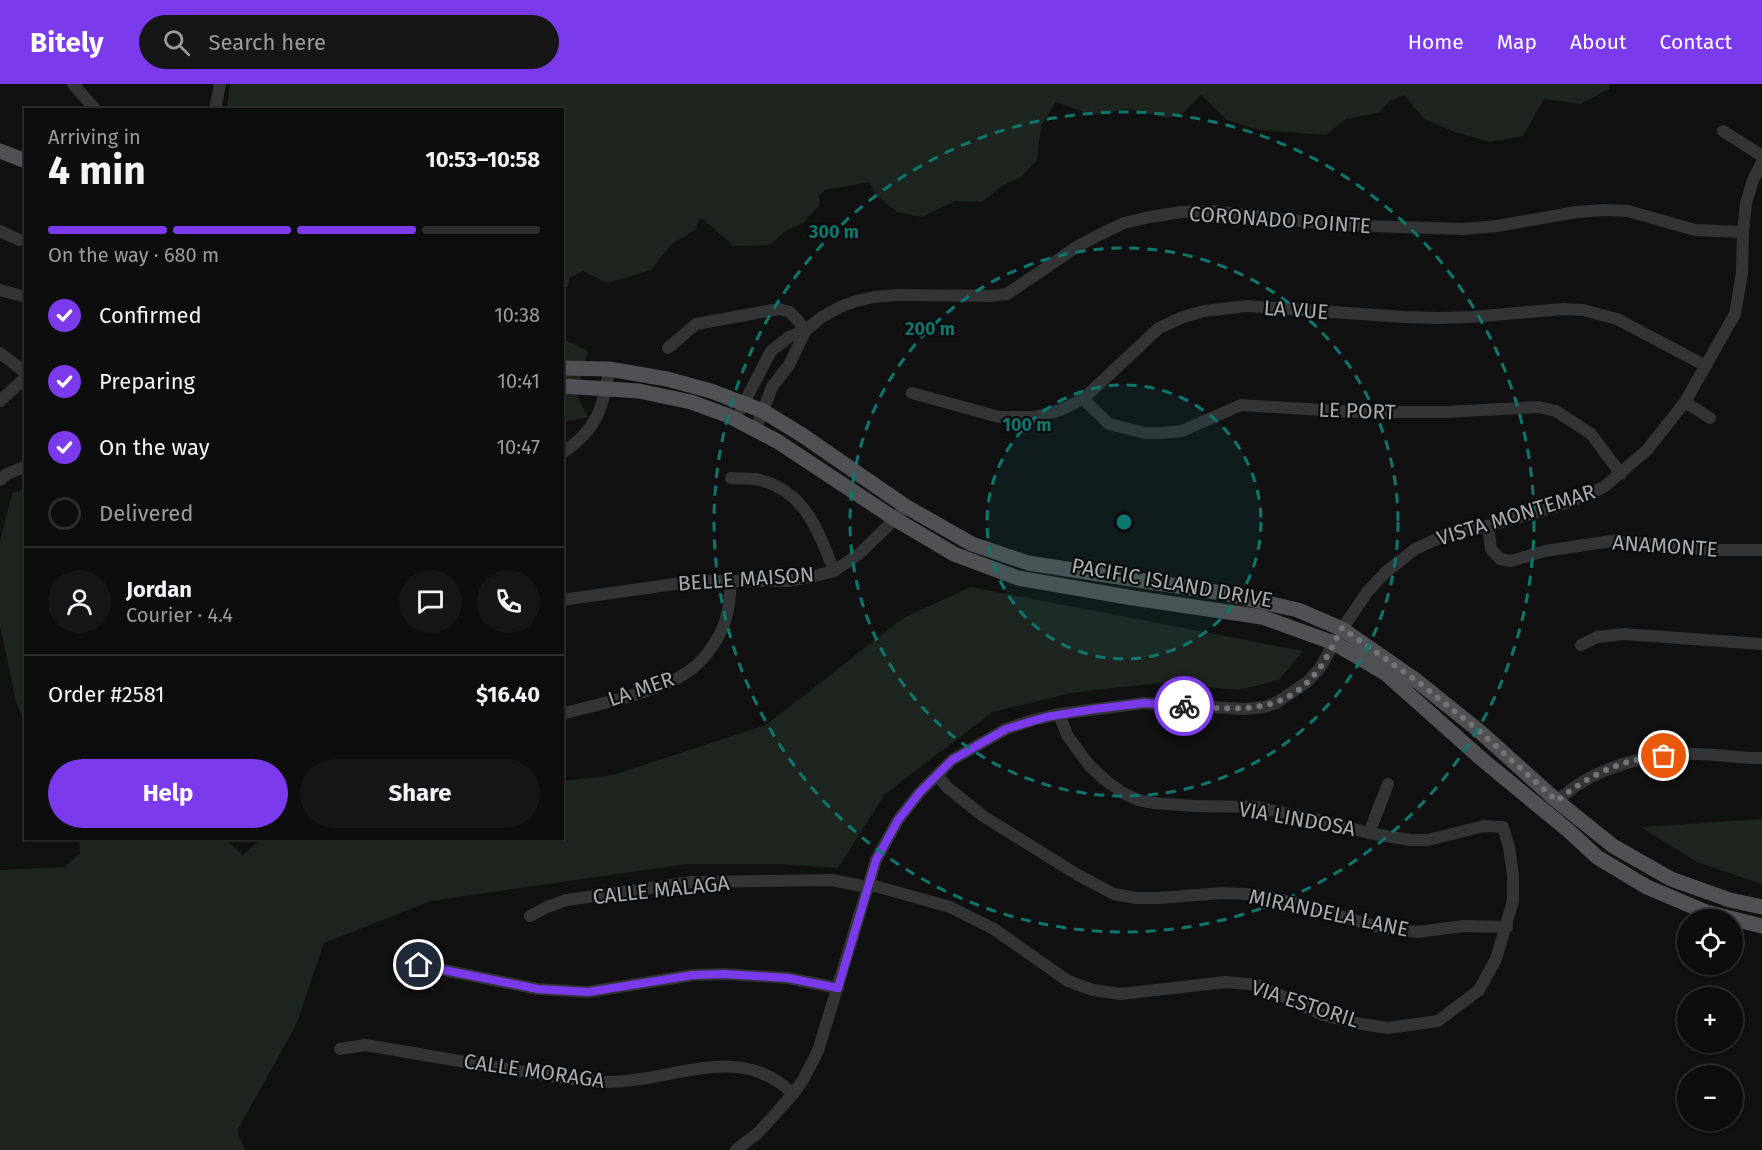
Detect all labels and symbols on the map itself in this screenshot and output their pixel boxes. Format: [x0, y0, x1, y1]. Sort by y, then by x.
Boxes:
street label: CORONADO POINTE [1188, 201, 1372, 239]
text: 300 m [808, 221, 859, 243]
street label: LA VUE [1263, 295, 1329, 325]
text: 200 m [905, 318, 955, 340]
street label: LE PORT [1318, 397, 1396, 425]
text: 100 m [1003, 414, 1051, 436]
street label: VISTA MONTEMAR [1434, 478, 1599, 551]
centre of rings [1114, 512, 1134, 532]
street label: ANAMONTE [1611, 529, 1719, 563]
street label: PACIFIC ISLAND DRIVE [1070, 553, 1274, 613]
street label: BELLE MAISON [677, 561, 815, 597]
street label: LA MER [604, 665, 678, 712]
courier [1154, 676, 1214, 736]
pin [1638, 730, 1689, 781]
street label: VIA LINDOSA [1237, 796, 1357, 842]
street label: CALLE MALAGA [591, 870, 731, 910]
street label: MIRANDELA LANE [1247, 883, 1411, 943]
pin [393, 939, 444, 990]
street label: VIA ESTORIL [1248, 974, 1363, 1034]
street label: CALLE MORAGA [462, 1048, 606, 1094]

